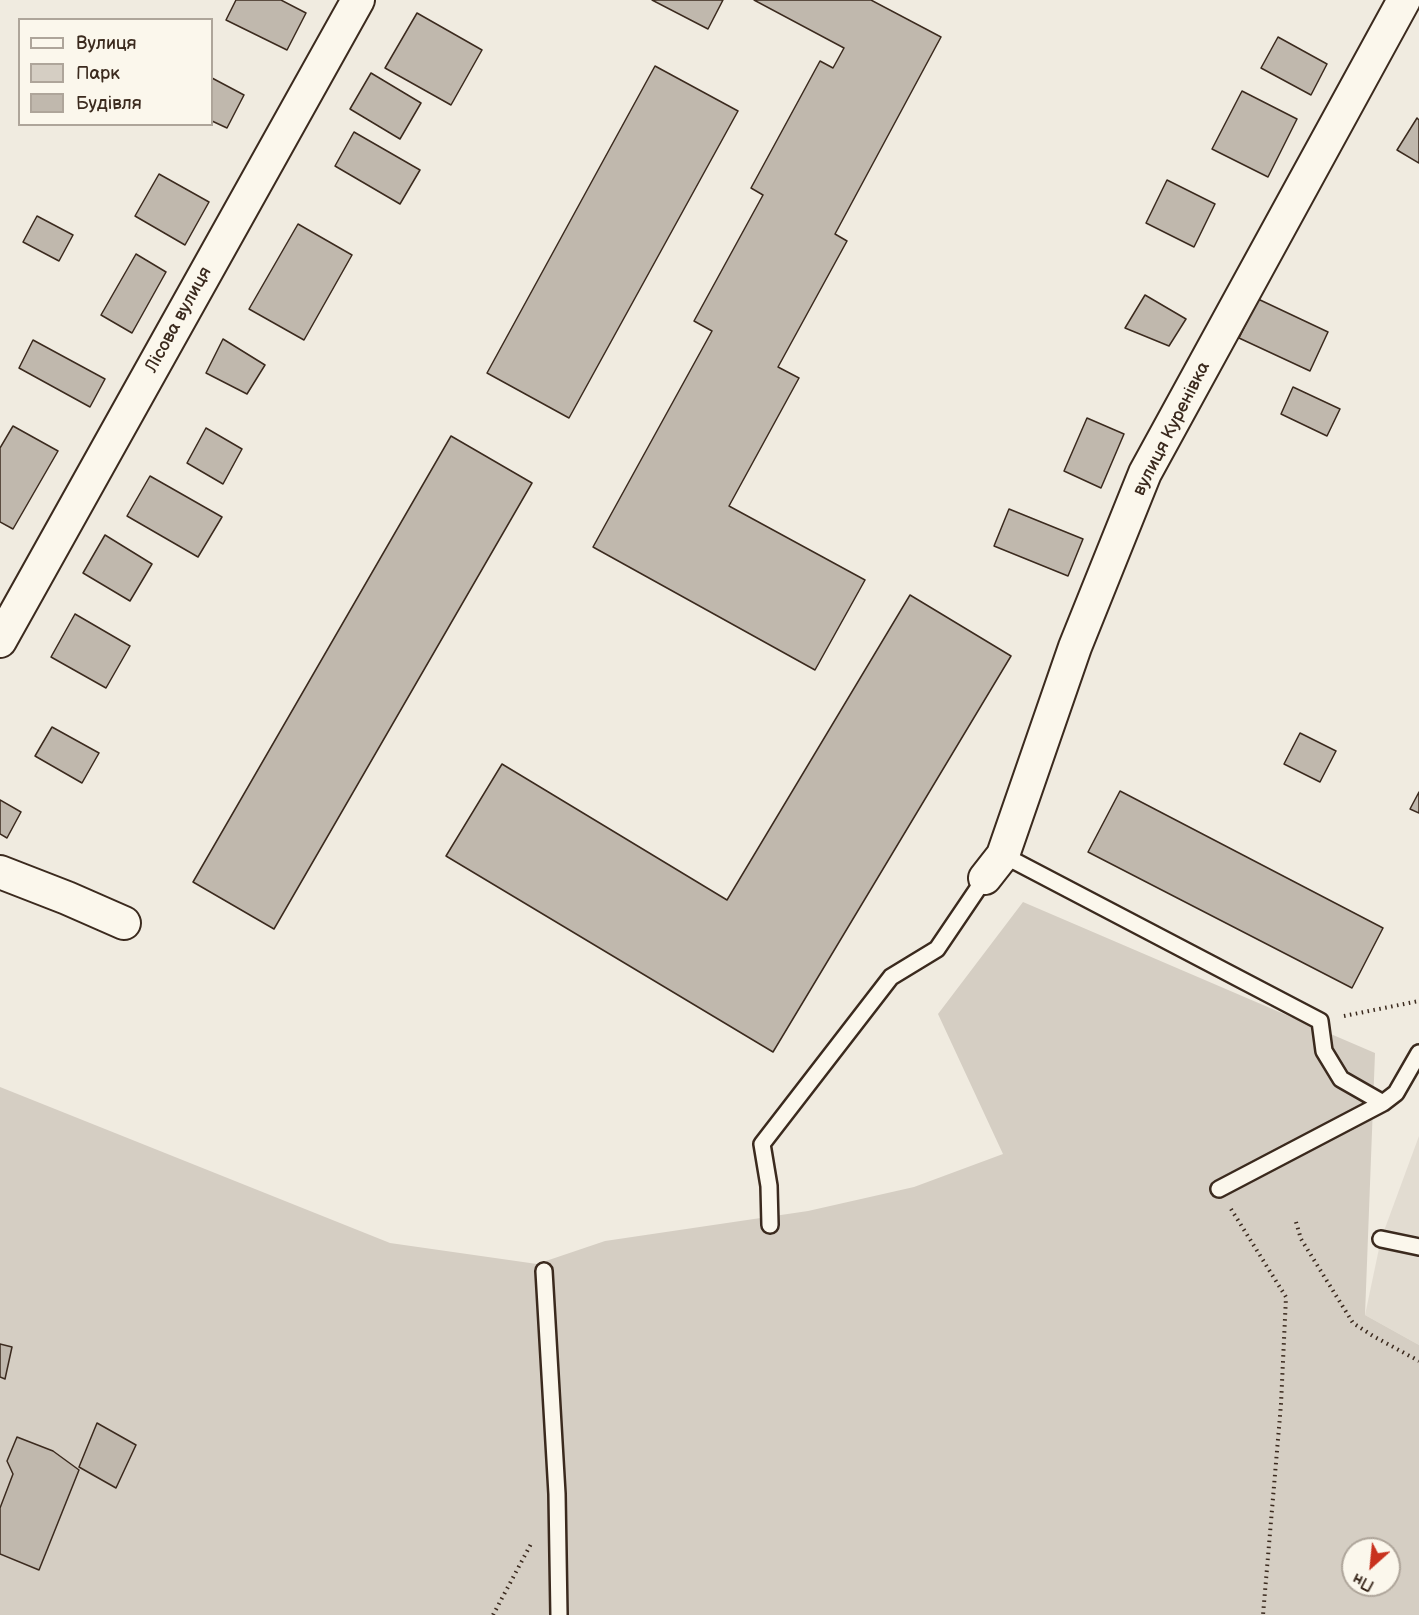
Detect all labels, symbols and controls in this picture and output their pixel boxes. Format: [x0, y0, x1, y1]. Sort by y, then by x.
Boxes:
legend [18, 18, 213, 126]
text: Вулиця [76, 33, 137, 54]
text: Парк [76, 63, 120, 84]
text: Будівля [76, 93, 142, 114]
street label: Лісова вулиця [141, 263, 217, 377]
street label: вулиця Куренівка [1129, 358, 1215, 500]
north arrow [1341, 1537, 1401, 1597]
text: Пн [1350, 1568, 1377, 1595]

